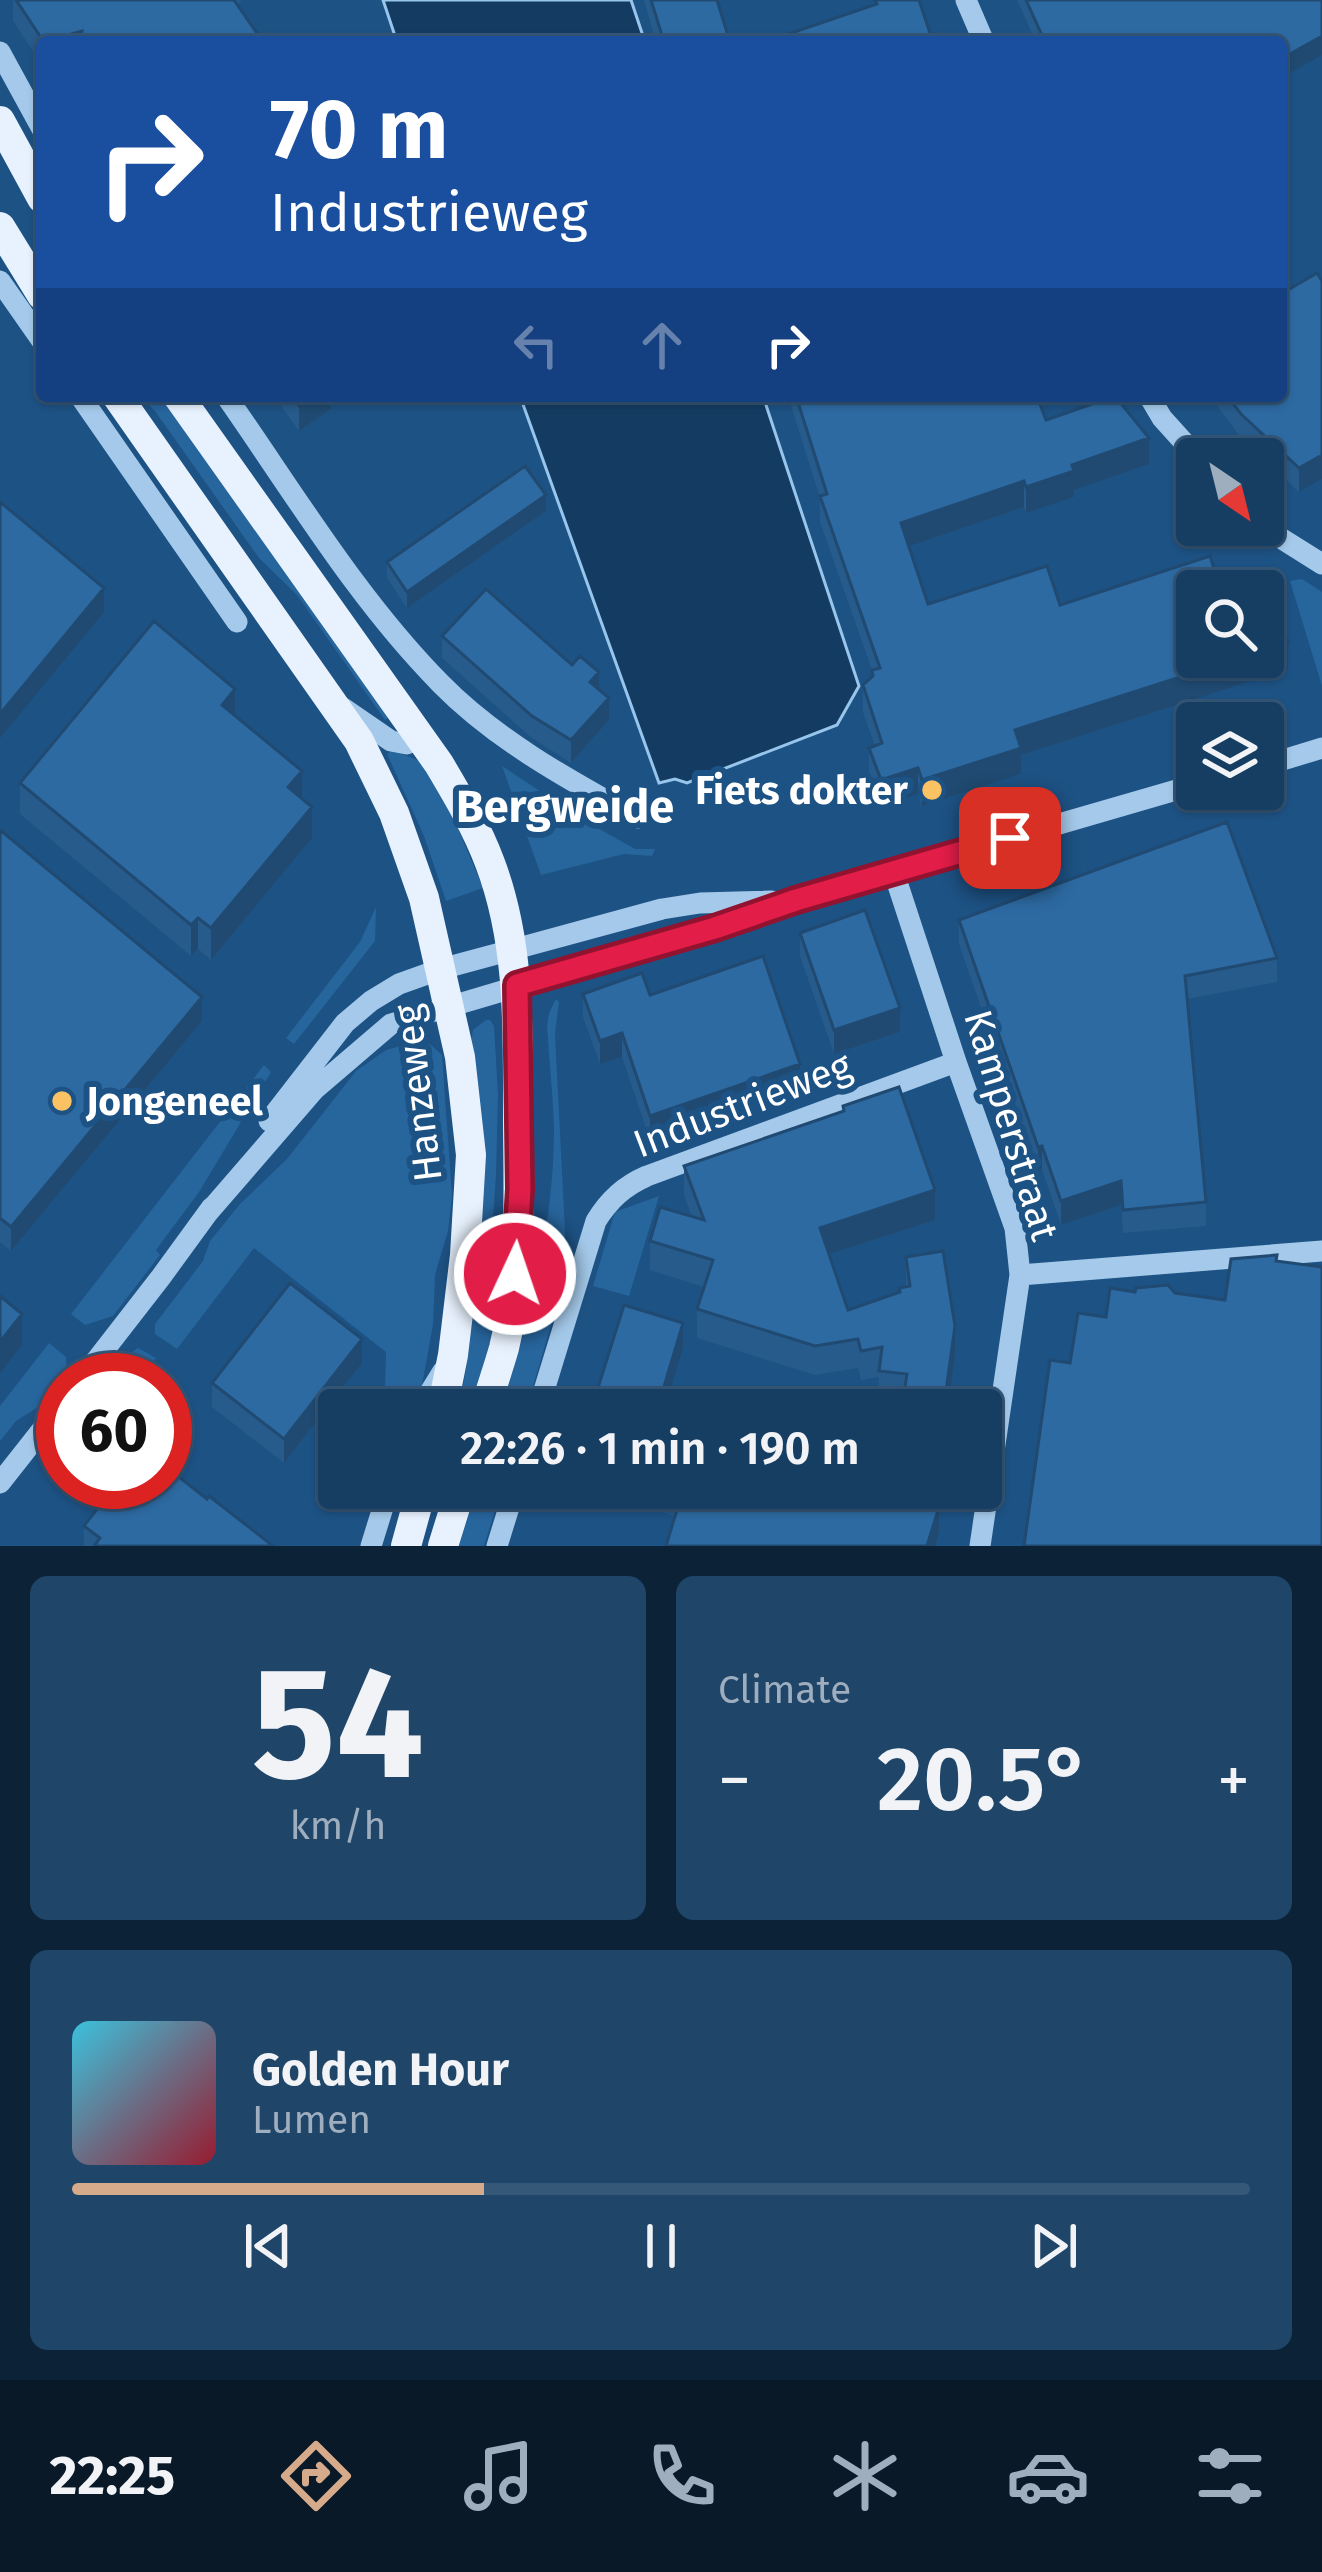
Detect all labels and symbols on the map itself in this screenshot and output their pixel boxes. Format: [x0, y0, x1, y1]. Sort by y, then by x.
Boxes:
north arrow [1176, 438, 1284, 546]
place label: Fiets dokter [695, 768, 908, 814]
marker: Fiets dokter [919, 777, 945, 803]
district label: Bergweide [456, 780, 674, 834]
pin [959, 787, 1061, 889]
street label: Hanzeweg [384, 1001, 452, 1184]
street label: Kamperstraat [954, 1005, 1068, 1247]
street label: Industrieweg [627, 1042, 858, 1168]
place label: Jongeneel [85, 1079, 263, 1125]
marker: Jongeneel [49, 1088, 75, 1114]
position arrow [452, 1211, 578, 1337]
speed limit sign: 60 [36, 1353, 192, 1509]

